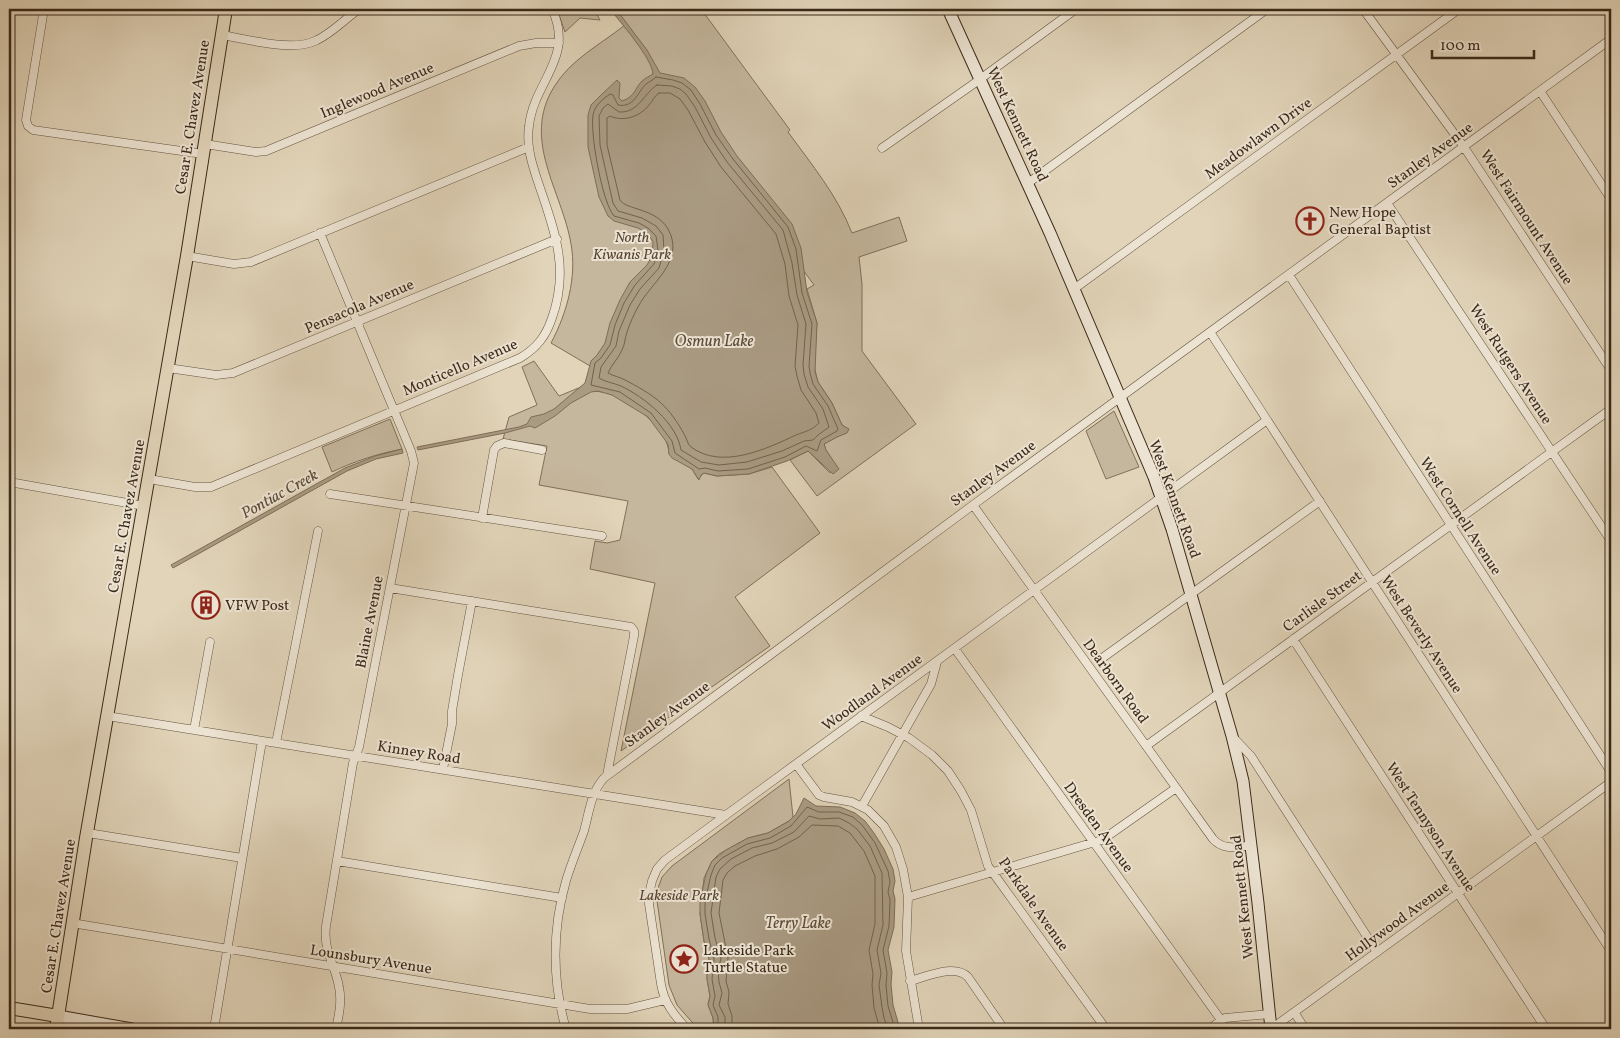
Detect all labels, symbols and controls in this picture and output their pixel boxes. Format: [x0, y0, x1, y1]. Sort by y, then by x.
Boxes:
scale bar [1432, 28, 1535, 60]
text: 100 m [1440, 36, 1480, 57]
street label: Cesar E. Chavez Avenue [171, 39, 216, 196]
street label: Inglewood Avenue [318, 58, 438, 125]
street label: West Kennett Road [981, 64, 1052, 186]
street label: Meadowlawn Drive [1201, 93, 1317, 185]
street label: Stanley Avenue [1384, 118, 1478, 194]
street label: West Fairmount Avenue [1474, 146, 1577, 290]
place label: New Hope General Baptist [1329, 203, 1431, 241]
church icon: New Hope General Baptist [1295, 206, 1325, 236]
park label: North Kiwanis Park [593, 228, 671, 266]
street label: Pensacola Avenue [302, 275, 418, 340]
street label: West Rutgers Avenue [1463, 301, 1556, 429]
water label: Osmun Lake [675, 331, 754, 353]
street label: Monticello Avenue [400, 335, 521, 402]
street label: Stanley Avenue [947, 436, 1041, 512]
street label: West Kennett Road [1142, 437, 1205, 562]
street label: Cesar E. Chavez Avenue [104, 438, 151, 595]
street label: West Cornell Avenue [1414, 454, 1506, 580]
water label: Pontiac Creek [238, 464, 323, 525]
street label: Carlisle Street [1279, 566, 1367, 638]
street label: West Beverly Avenue [1375, 572, 1467, 698]
street label: Blaine Avenue [351, 574, 390, 670]
building icon: VFW Post [191, 590, 221, 620]
place label: VFW Post [225, 596, 289, 617]
street label: Dearborn Road [1077, 635, 1153, 729]
street label: Woodland Avenue [818, 650, 927, 737]
street label: Stanley Avenue [621, 677, 715, 753]
street label: Kinney Road [376, 737, 462, 770]
street label: West Tennyson Avenue [1380, 759, 1480, 897]
street label: Dresden Avenue [1058, 778, 1138, 877]
street label: West Kennett Road [1227, 834, 1260, 960]
street label: Cesar E. Chavez Avenue [37, 838, 82, 995]
street label: Parkdale Avenue [993, 854, 1073, 956]
street label: Hollywood Avenue [1341, 877, 1454, 967]
park label: Lakeside Park [639, 886, 719, 907]
water label: Terry Lake [765, 913, 831, 935]
street label: Lounsbury Avenue [308, 940, 433, 980]
place label: Lakeside Park Turtle Statue [703, 941, 794, 979]
place icon: Lakeside Park Turtle Statue [669, 944, 699, 974]

